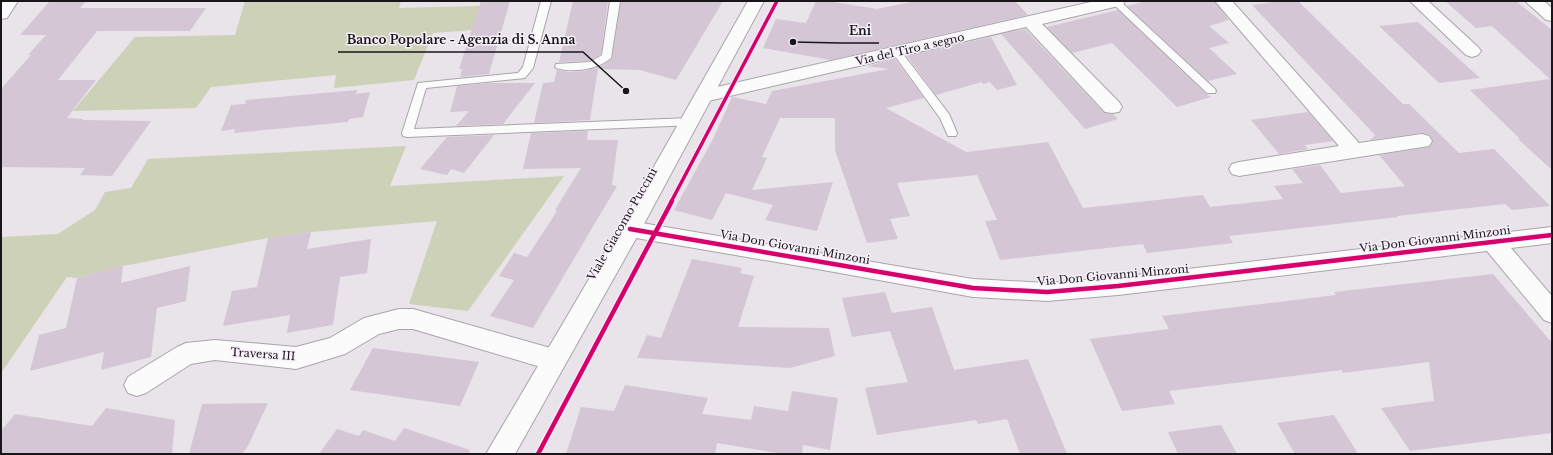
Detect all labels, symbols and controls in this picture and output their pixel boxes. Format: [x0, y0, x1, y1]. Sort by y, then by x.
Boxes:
callout: Eni [841, 19, 879, 43]
text: Eni [849, 23, 872, 38]
callout: Banco Popolare - Agenzia di S. Anna [338, 28, 583, 52]
street label: Via del Tiro a segno [853, 30, 966, 69]
text: Banco Popolare - Agenzia di S. Anna [347, 32, 575, 47]
street label: Viale Giacomo Puccini [583, 165, 660, 284]
street label: Via Don Giovanni Minzoni [1358, 223, 1512, 255]
street label: Via Don Giovanni Minzoni [718, 227, 871, 267]
street label: Via Don Giovanni Minzoni [1036, 261, 1190, 289]
street label: Traversa III [230, 345, 296, 363]

